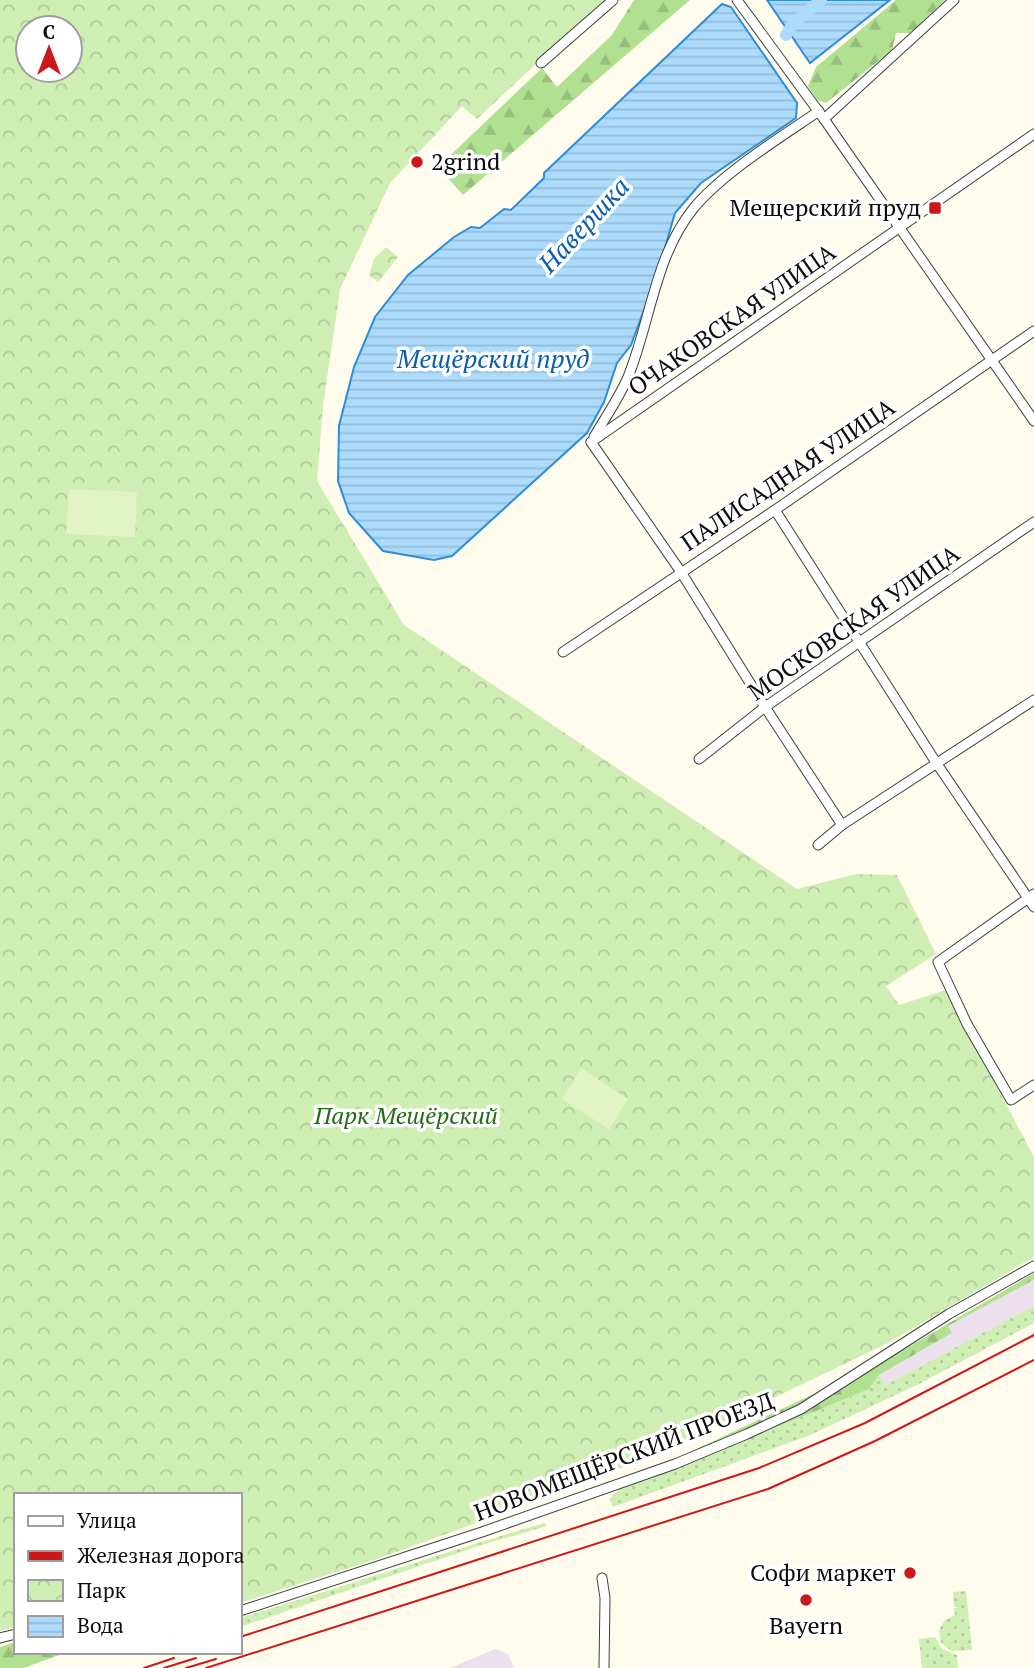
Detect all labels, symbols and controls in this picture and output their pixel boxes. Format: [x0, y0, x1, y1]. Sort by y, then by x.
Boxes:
north arrow [14, 14, 84, 84]
text: С [43, 19, 55, 44]
place label: 2grind [431, 145, 500, 177]
marker: 2grind [409, 154, 425, 170]
water label: Навершка [530, 169, 636, 280]
place label: Мещерский пруд [730, 191, 921, 223]
marker: Мещерский пруд [927, 200, 943, 216]
street label: ОЧАКОВСКАЯ УЛИЦА [622, 235, 842, 403]
water label: Мещёрский пруд [396, 341, 589, 375]
street label: ПАЛИСАДНАЯ УЛИЦА [674, 390, 901, 558]
street label: МОСКОВСКАЯ УЛИЦА [741, 537, 966, 707]
park label: Парк Мещёрский [313, 1099, 498, 1131]
street label: НОВОМЕЩЁРСКИЙ ПРОЕЗД [469, 1384, 779, 1528]
legend [14, 1493, 242, 1654]
text: Улица [77, 1506, 137, 1534]
text: Железная дорога [77, 1541, 245, 1569]
place label: Софи маркет [750, 1556, 896, 1588]
marker: Софи маркет [902, 1565, 918, 1581]
text: Парк [77, 1576, 127, 1604]
marker: Bayern [798, 1592, 814, 1608]
place label: Bayern [769, 1609, 843, 1641]
text: Вода [77, 1611, 124, 1639]

